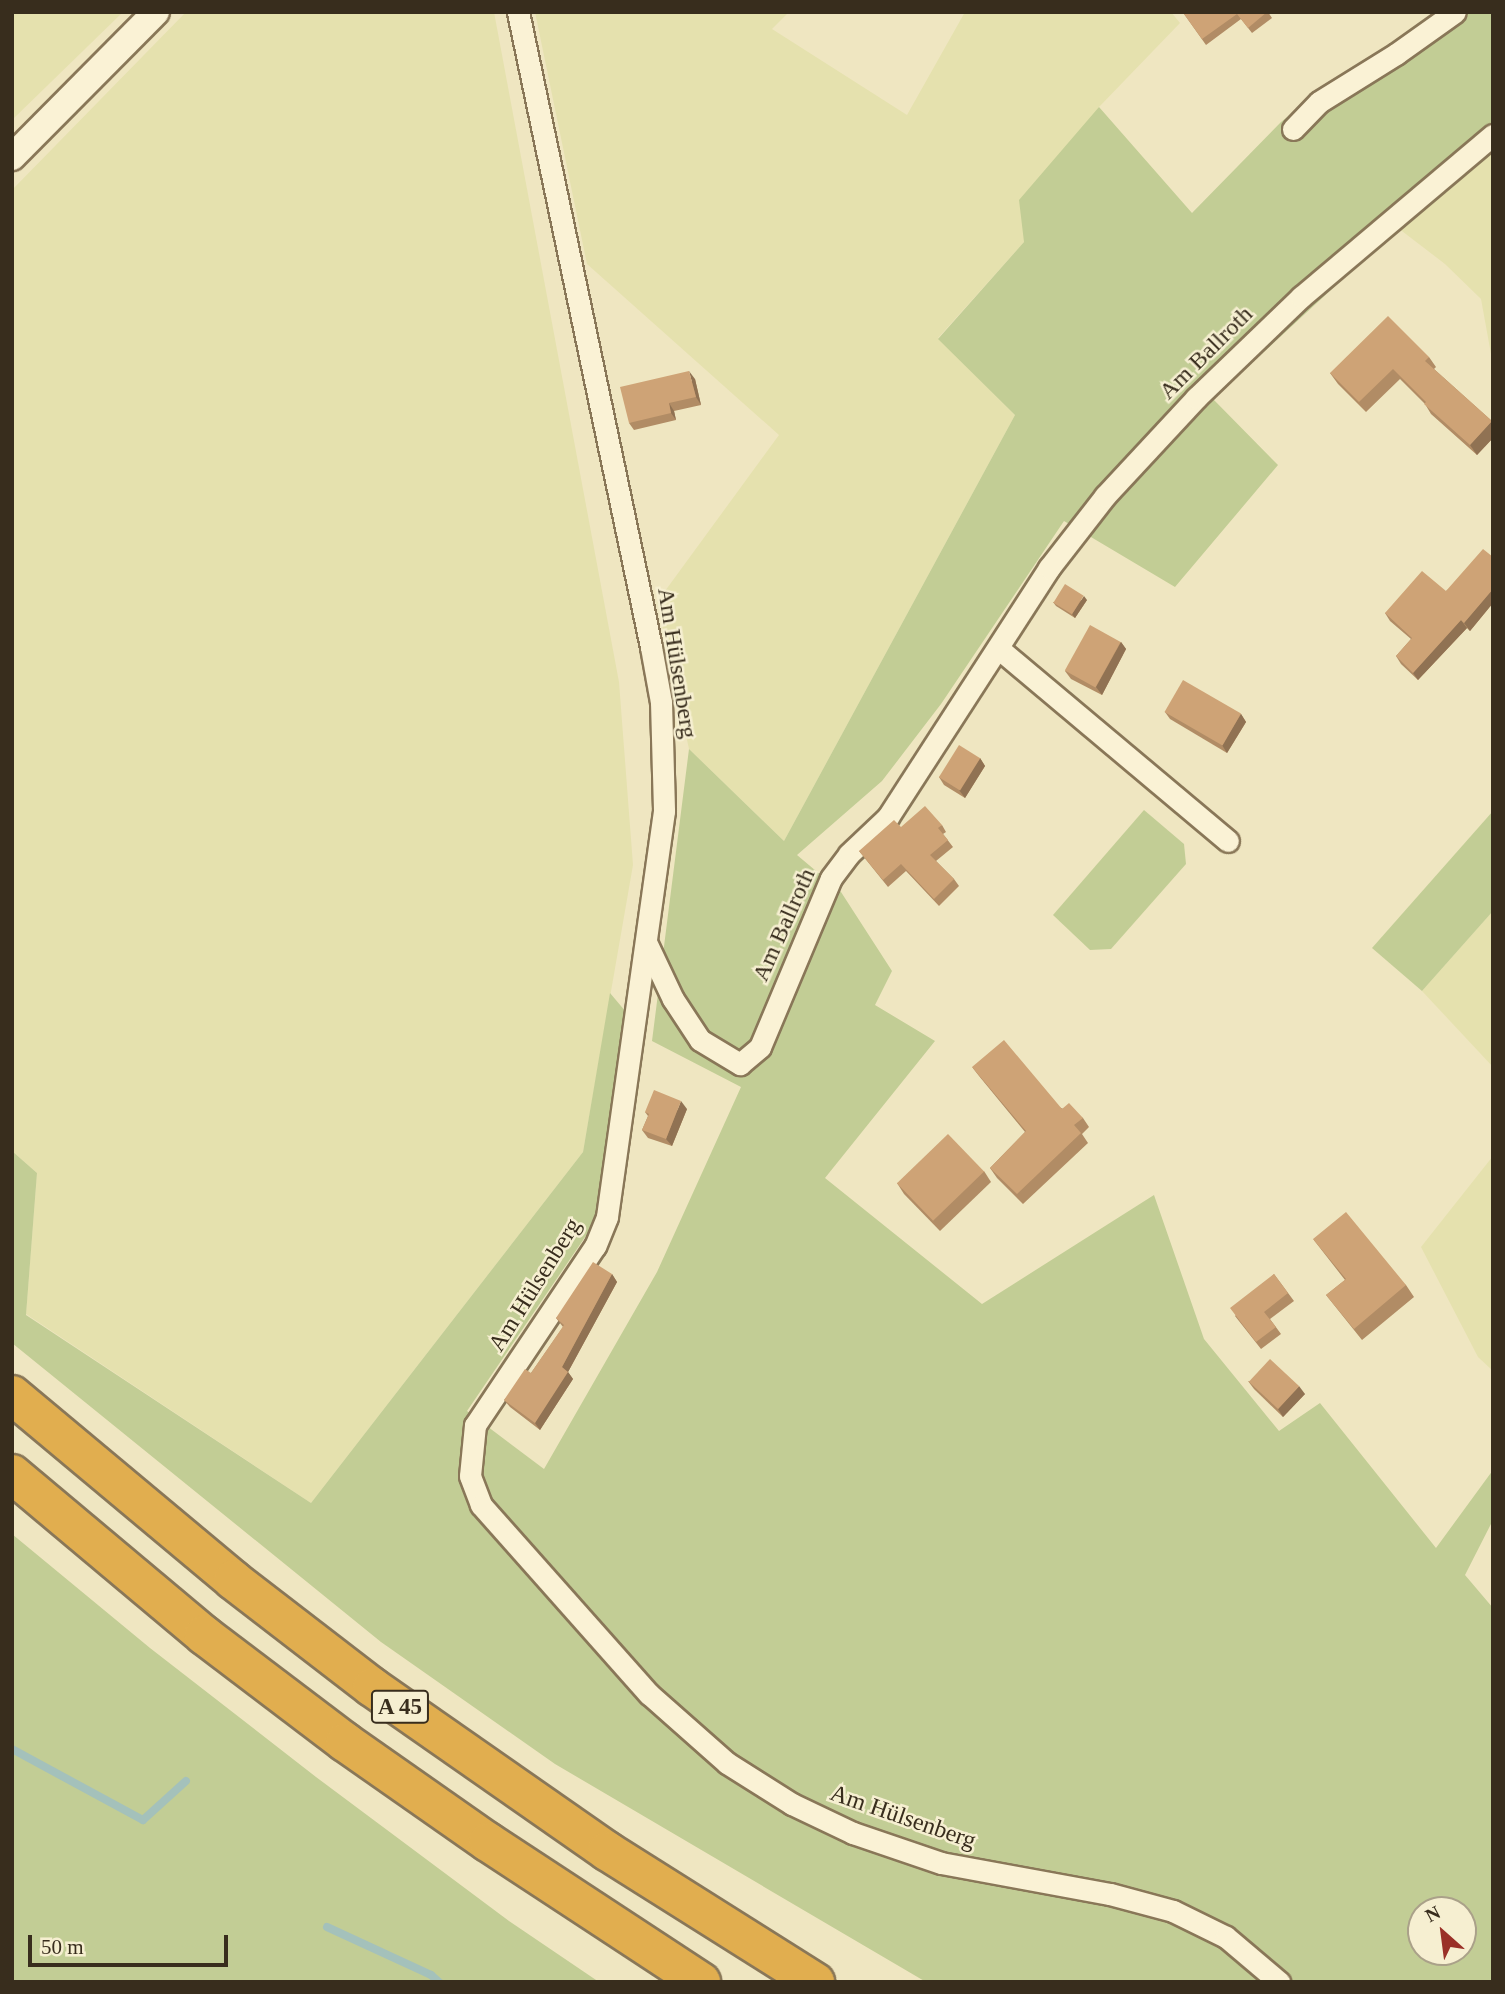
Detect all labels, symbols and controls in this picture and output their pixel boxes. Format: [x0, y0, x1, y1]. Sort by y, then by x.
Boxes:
street label: Am Ballroth [1153, 300, 1259, 406]
street label: Am Hülsenberg [651, 586, 703, 740]
street label: Am Ballroth [746, 864, 822, 986]
street label: Am Hülsenberg [482, 1213, 588, 1357]
road number: A 45 [370, 1688, 430, 1726]
street label: Am Hülsenberg [826, 1779, 980, 1855]
north arrow [1407, 1896, 1477, 1966]
text: N [1422, 1901, 1444, 1926]
scale bar [32, 1920, 231, 1964]
text: 50 m [41, 1935, 84, 1959]

